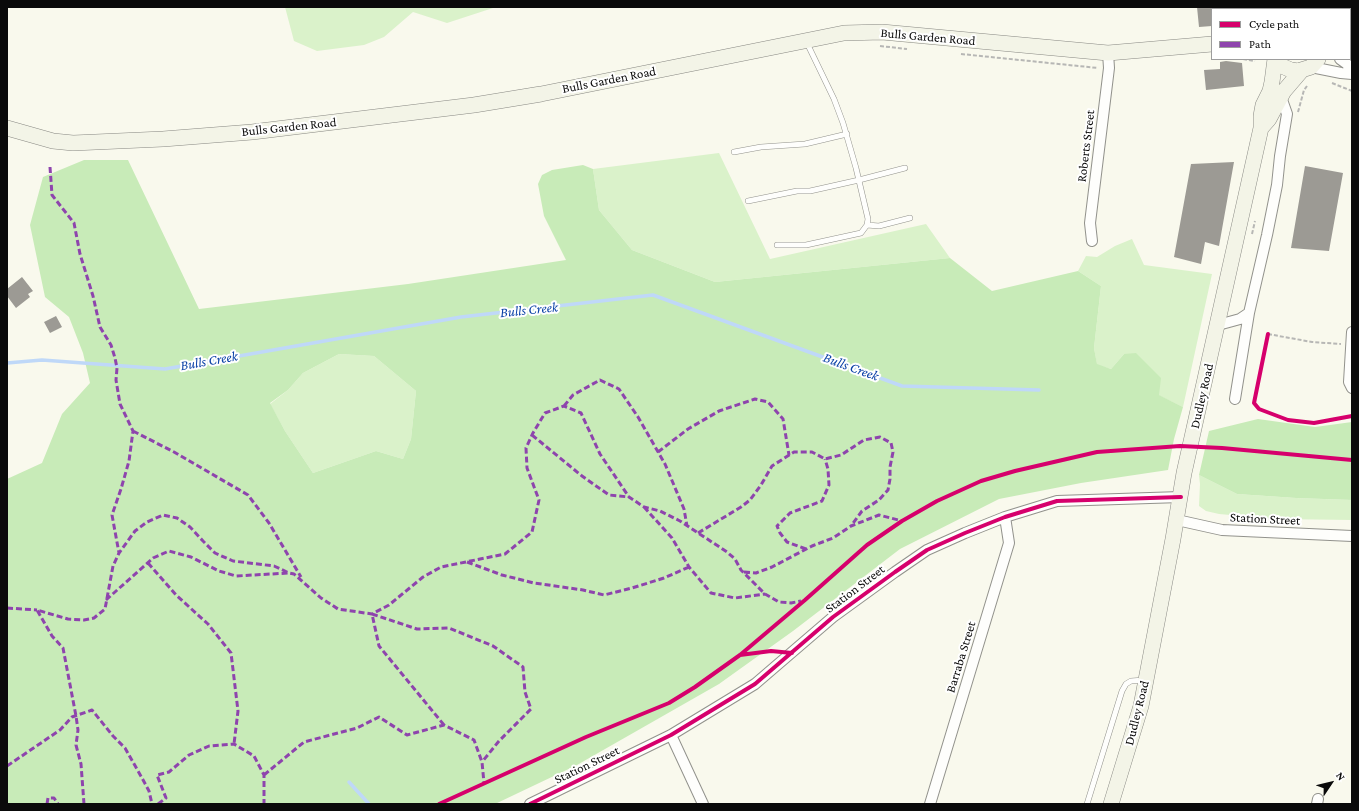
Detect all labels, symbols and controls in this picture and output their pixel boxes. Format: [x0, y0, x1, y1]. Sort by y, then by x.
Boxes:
legend [1211, 8, 1351, 60]
text: Cycle path [1249, 17, 1299, 31]
street label: Bulls Garden Road [880, 25, 976, 49]
text: Path [1249, 37, 1271, 51]
street label: Bulls Garden Road [561, 63, 657, 97]
street label: Roberts Street [1074, 109, 1098, 183]
street label: Bulls Garden Road [241, 114, 337, 140]
water label: Bulls Creek [499, 299, 559, 321]
water label: Bulls Creek [179, 348, 239, 374]
water label: Bulls Creek [821, 349, 881, 385]
street label: Dudley Road [1187, 362, 1217, 430]
street label: Station Street [1229, 509, 1301, 529]
street label: Station Street [822, 562, 888, 616]
street label: Barraba Street [943, 619, 979, 695]
street label: Dudley Road [1121, 679, 1153, 747]
street label: Station Street [552, 743, 622, 787]
north arrow [1311, 763, 1351, 803]
text: N [1334, 770, 1348, 783]

